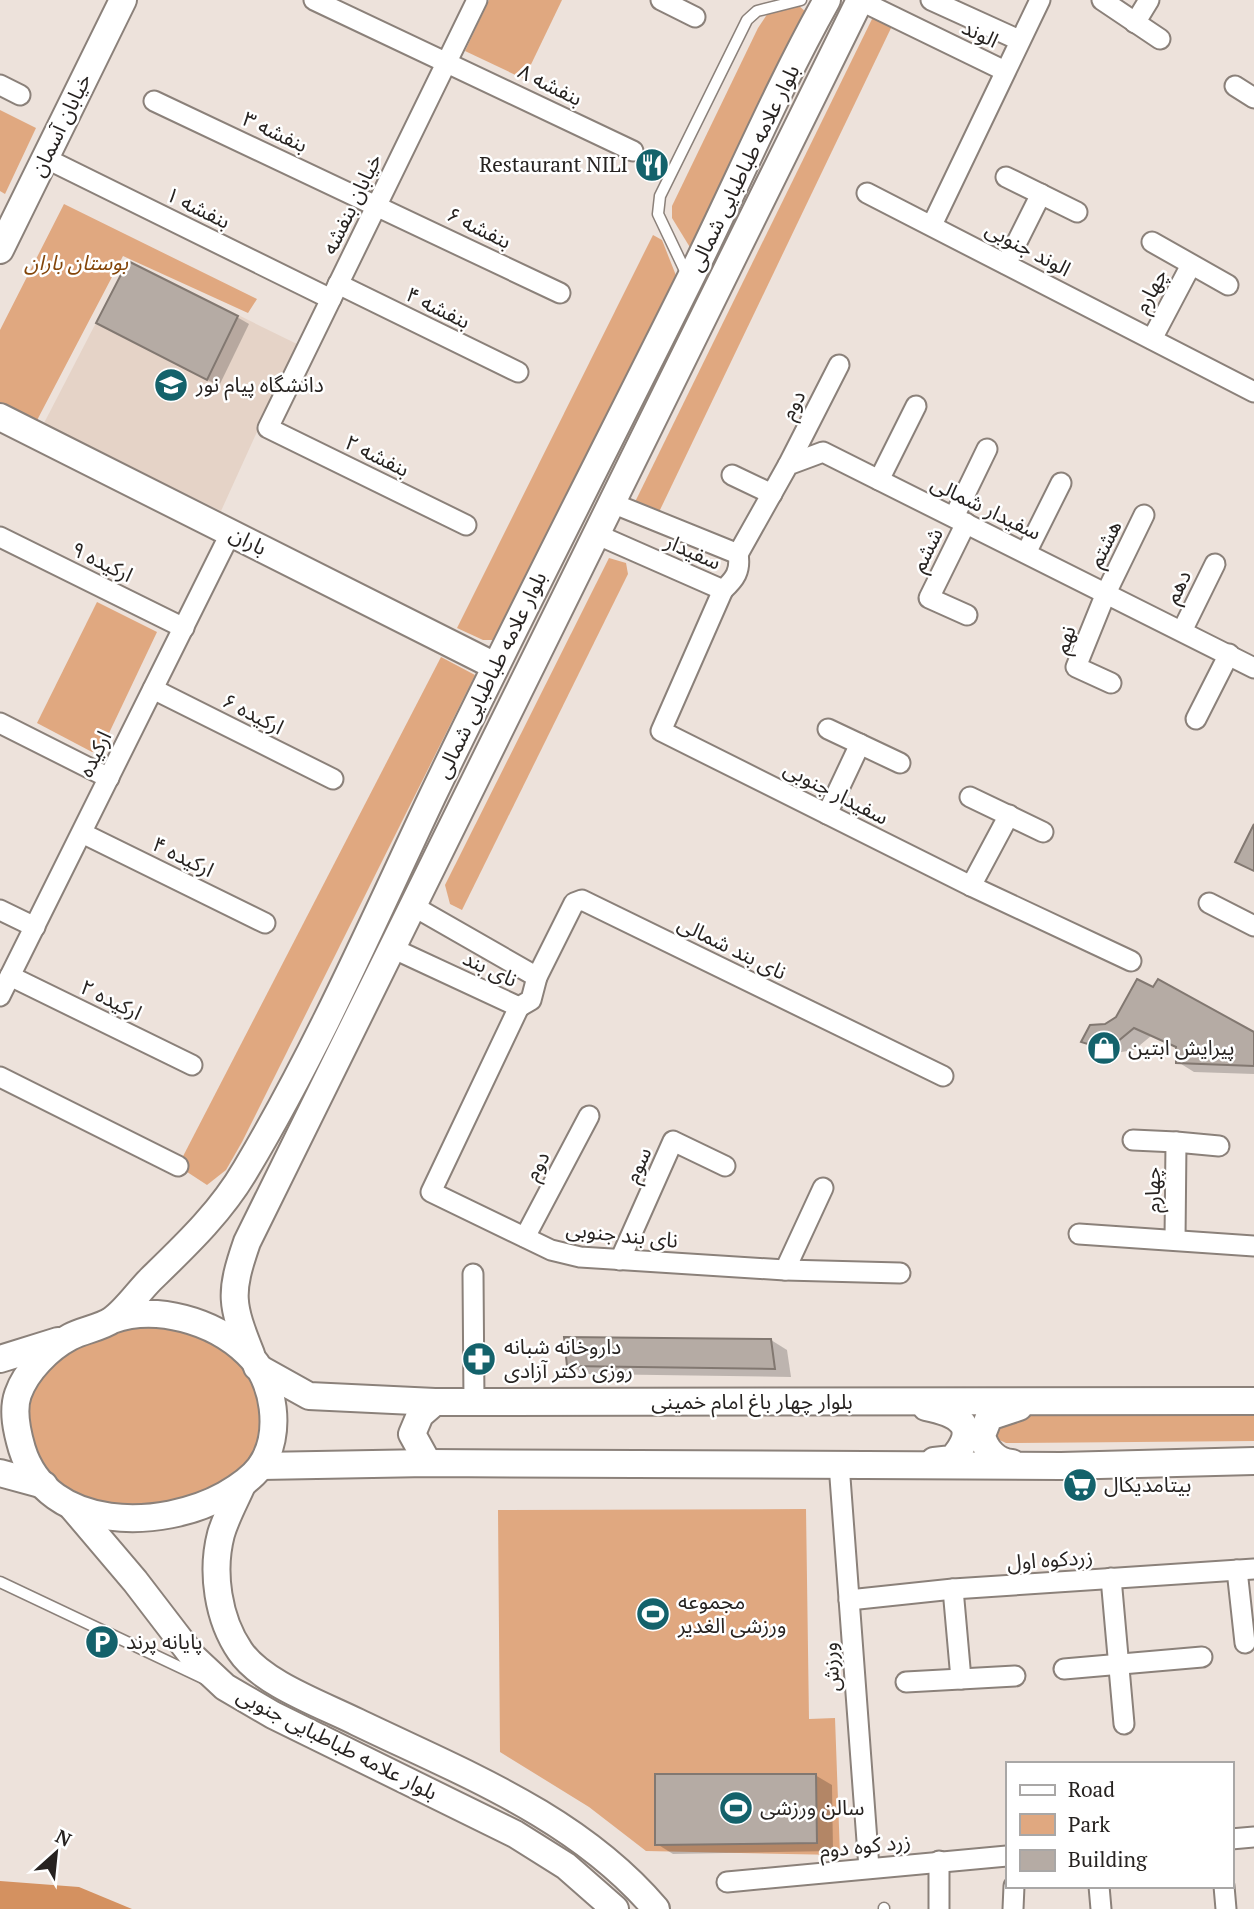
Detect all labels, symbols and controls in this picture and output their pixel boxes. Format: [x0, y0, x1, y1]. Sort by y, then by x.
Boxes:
street label: الوند [958, 12, 1003, 54]
street label: بنفشه ۸ [514, 57, 587, 112]
street label: بلوار علامه طباطبایی شمالی [681, 60, 805, 276]
street label: خیابان آسمان [23, 68, 97, 181]
street label: بنفشه ۳ [239, 104, 312, 158]
restaurant icon: Restaurant NILI [633, 146, 671, 184]
street label: خیابان بنفشه [315, 148, 388, 259]
place label: Restaurant NILI [479, 150, 628, 178]
street label: بنفشه ۱ [162, 180, 235, 235]
street label: بنفشه ۶ [443, 200, 516, 255]
street label: الوند جنوبی [981, 214, 1076, 282]
park label: بوستان باران [24, 248, 128, 276]
street label: چهارم [1127, 264, 1176, 319]
street label: بنفشه ۴ [402, 280, 475, 335]
school or university icon: دانشگاه پیام نور [152, 366, 190, 404]
place label: دانشگاه پیام نور [195, 370, 324, 401]
street label: دوم [773, 385, 814, 425]
street label: بنفشه ۲ [341, 428, 414, 483]
street label: سفیدار شمالی [927, 468, 1046, 546]
street label: هشتم [1081, 515, 1129, 573]
street label: باران [225, 519, 272, 561]
street label: ششم [903, 523, 951, 577]
street label: سفیدار [660, 526, 726, 576]
street label: ارکیده ۹ [67, 534, 138, 588]
street label: دهم [1157, 565, 1199, 609]
street label: بلوار علامه طباطبایی شمالی [428, 567, 552, 783]
street label: نهم [1047, 622, 1083, 658]
street label: ارکیده ۶ [218, 686, 289, 740]
street label: ارکیده [71, 726, 117, 781]
street label: سفیدار جنوبی [779, 754, 894, 831]
street label: ارکیده ۴ [148, 829, 219, 883]
street label: نای بند شمالی [673, 909, 791, 985]
street label: نای بند [459, 943, 522, 993]
street label: ارکیده ۲ [76, 972, 147, 1026]
shop icon: پیرایش ابتین [1085, 1029, 1123, 1067]
place label: پیرایش ابتین [1128, 1033, 1235, 1061]
street label: سوم [617, 1142, 660, 1188]
street label: دوم [517, 1146, 558, 1187]
street label: چهارم [1138, 1167, 1169, 1213]
street label: نای بند جنوبی [565, 1214, 680, 1254]
place label: داروخانه شبانه روزی دکتر آزادی [504, 1332, 633, 1384]
pharmacy icon: داروخانه شبانه روزی دکتر آزادی [460, 1340, 498, 1378]
street label: بلوار چهار باغ امام خمینی [651, 1387, 853, 1418]
supermarket icon: بیتامدیکال [1061, 1466, 1099, 1504]
place label: بیتامدیکال [1104, 1470, 1191, 1498]
street label: زردکوه اول [1006, 1542, 1094, 1576]
place label: مجموعه ورزشی الغدیر [677, 1587, 786, 1639]
sports icon: مجموعه ورزشی الغدیر [634, 1595, 672, 1633]
parking icon: پایانه پرند [83, 1623, 121, 1661]
place label: پایانه پرند [126, 1627, 203, 1655]
street label: ورزش [814, 1641, 846, 1693]
street label: بلوار علامه طباطبایی جنوبی [232, 1680, 443, 1806]
legend [1006, 1762, 1233, 1888]
text: Road [1068, 1775, 1115, 1803]
sports icon: سالن ورزشی [717, 1789, 755, 1827]
place label: سالن ورزشی [760, 1793, 865, 1821]
text: Park [1068, 1810, 1110, 1838]
north arrow [21, 1818, 91, 1888]
text: N [52, 1823, 77, 1852]
street label: زرد کوه دوم [818, 1826, 912, 1867]
text: Building [1068, 1845, 1148, 1873]

